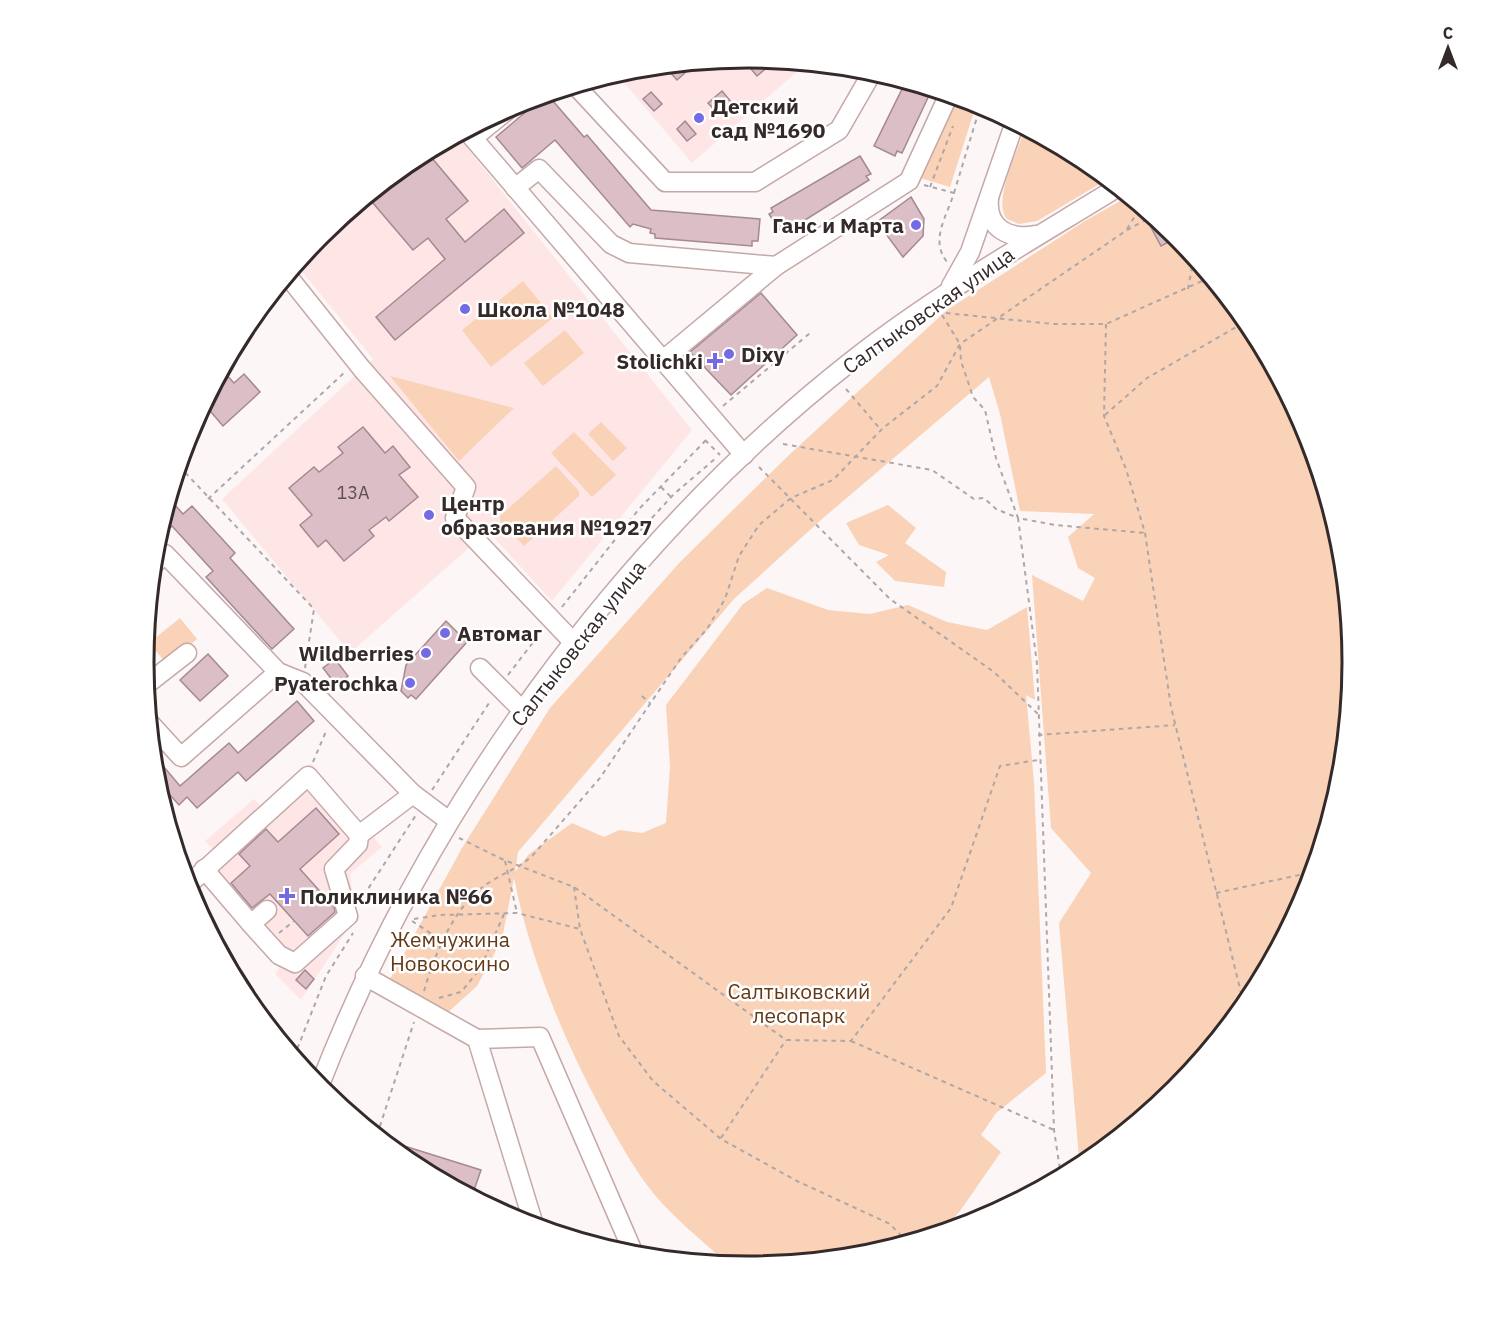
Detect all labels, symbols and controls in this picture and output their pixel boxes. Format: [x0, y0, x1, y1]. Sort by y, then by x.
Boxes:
north arrow [1418, 18, 1478, 78]
text: С [1443, 23, 1453, 43]
place label: Детский сад №1690 [711, 92, 825, 144]
marker: Детский сад №1690 [692, 111, 706, 125]
place label: Ганс и Марта [772, 211, 904, 239]
marker: Ганс и Марта [909, 218, 923, 232]
street label: Салтыковская улица [837, 240, 1019, 380]
place label: Школа №1048 [477, 295, 625, 323]
marker: Школа №1048 [458, 302, 472, 316]
place label: Dixy [741, 340, 785, 368]
place label: Stolichki [616, 347, 703, 375]
marker: Dixy [722, 347, 736, 361]
marker: Stolichki [708, 354, 722, 368]
house number: 13А [336, 481, 370, 504]
place label: Центр образования №1927 [441, 489, 652, 541]
marker: Центр образования №1927 [422, 508, 436, 522]
street label: Салтыковская улица [504, 554, 652, 732]
place label: Автомаг [457, 619, 542, 647]
marker: Автомаг [438, 626, 452, 640]
place label: Wildberries [299, 639, 414, 667]
marker: Wildberries [419, 646, 433, 660]
place label: Pyaterochka [274, 669, 398, 697]
marker: Pyaterochka [403, 676, 417, 690]
place label: Поликлиника №66 [300, 882, 493, 910]
marker: Поликлиника №66 [278, 887, 296, 905]
park label: Жемчужина Новокосино [390, 925, 510, 977]
park label: Салтыковский лесопарк [728, 977, 870, 1029]

